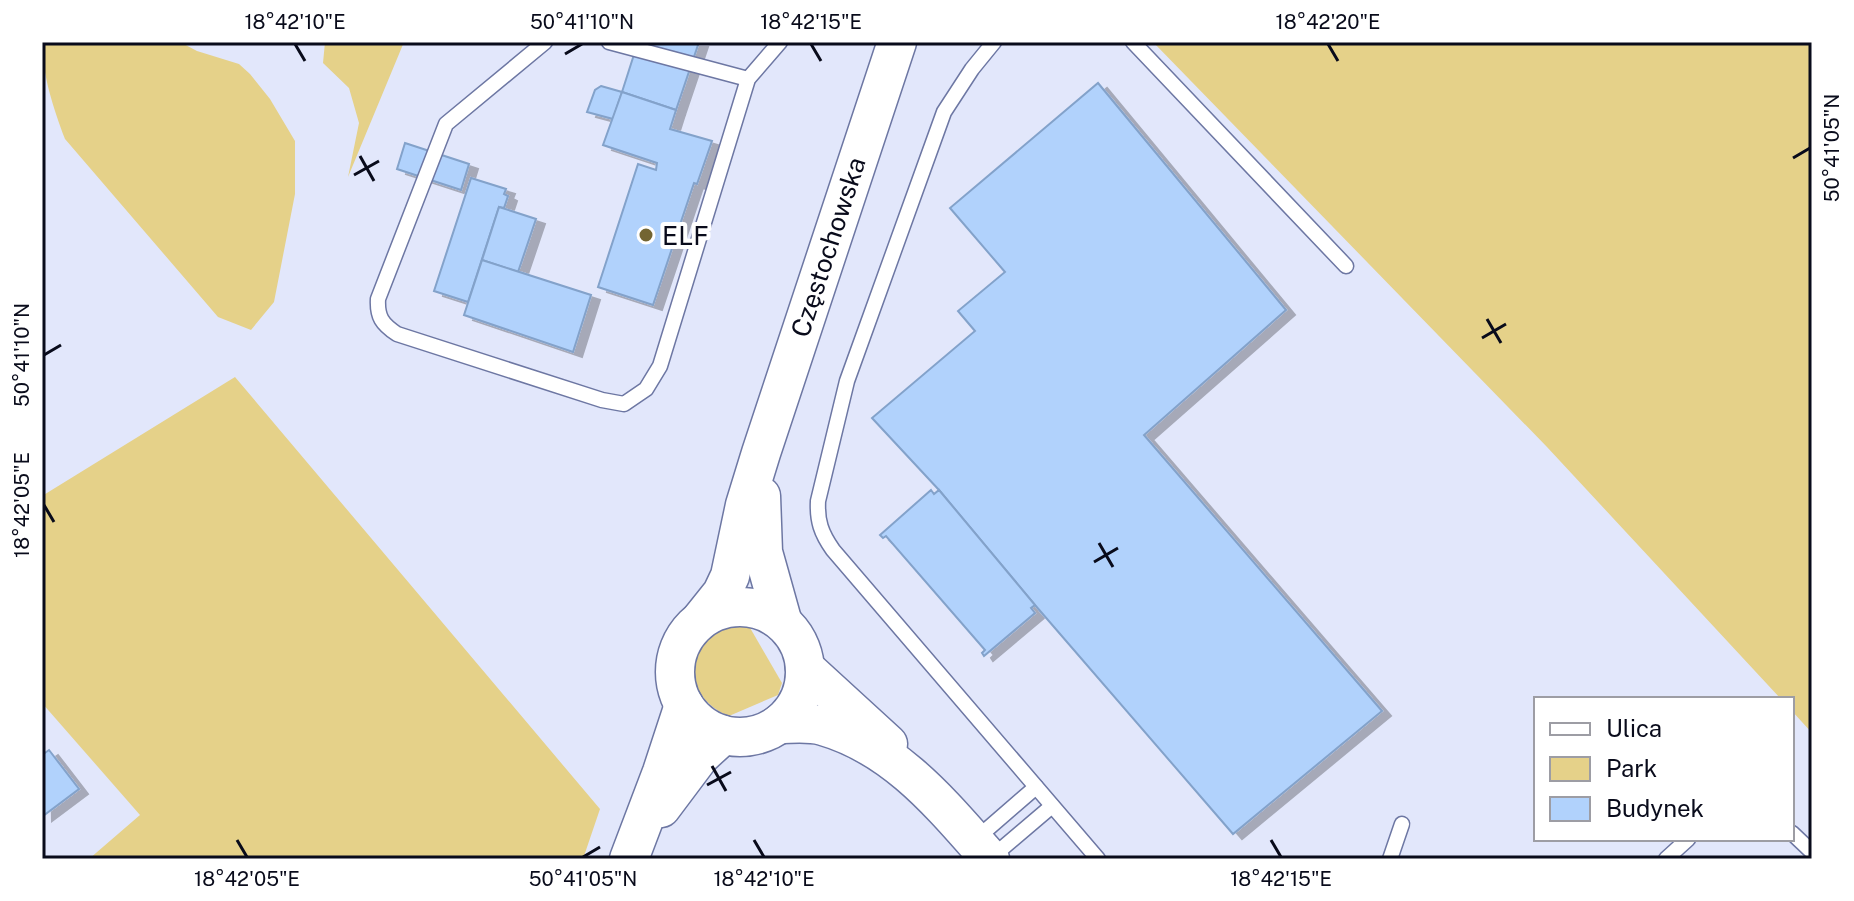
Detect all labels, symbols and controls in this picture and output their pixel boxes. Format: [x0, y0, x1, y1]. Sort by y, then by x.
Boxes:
text: 18°42'10"E [244, 10, 346, 34]
text: 50°41'10"N [530, 10, 634, 34]
text: 18°42'15"E [760, 10, 862, 34]
text: 18°42'20"E [1276, 10, 1380, 34]
text: 50°41'05"N [1820, 94, 1844, 202]
street label: Częstochowska [784, 153, 872, 341]
place label: ELF [662, 220, 709, 251]
marker: ELF [637, 226, 655, 244]
text: 50°41'10"N [10, 303, 34, 407]
text: 18°42'05"E [10, 452, 34, 558]
legend [1534, 697, 1794, 841]
text: Ulica [1606, 714, 1662, 742]
text: Park [1606, 754, 1657, 782]
text: Budynek [1606, 794, 1704, 822]
text: 18°42'05"E [194, 867, 300, 891]
text: 50°41'05"N [529, 867, 637, 891]
text: 18°42'10"E [713, 867, 815, 891]
text: 18°42'15"E [1230, 867, 1332, 891]

